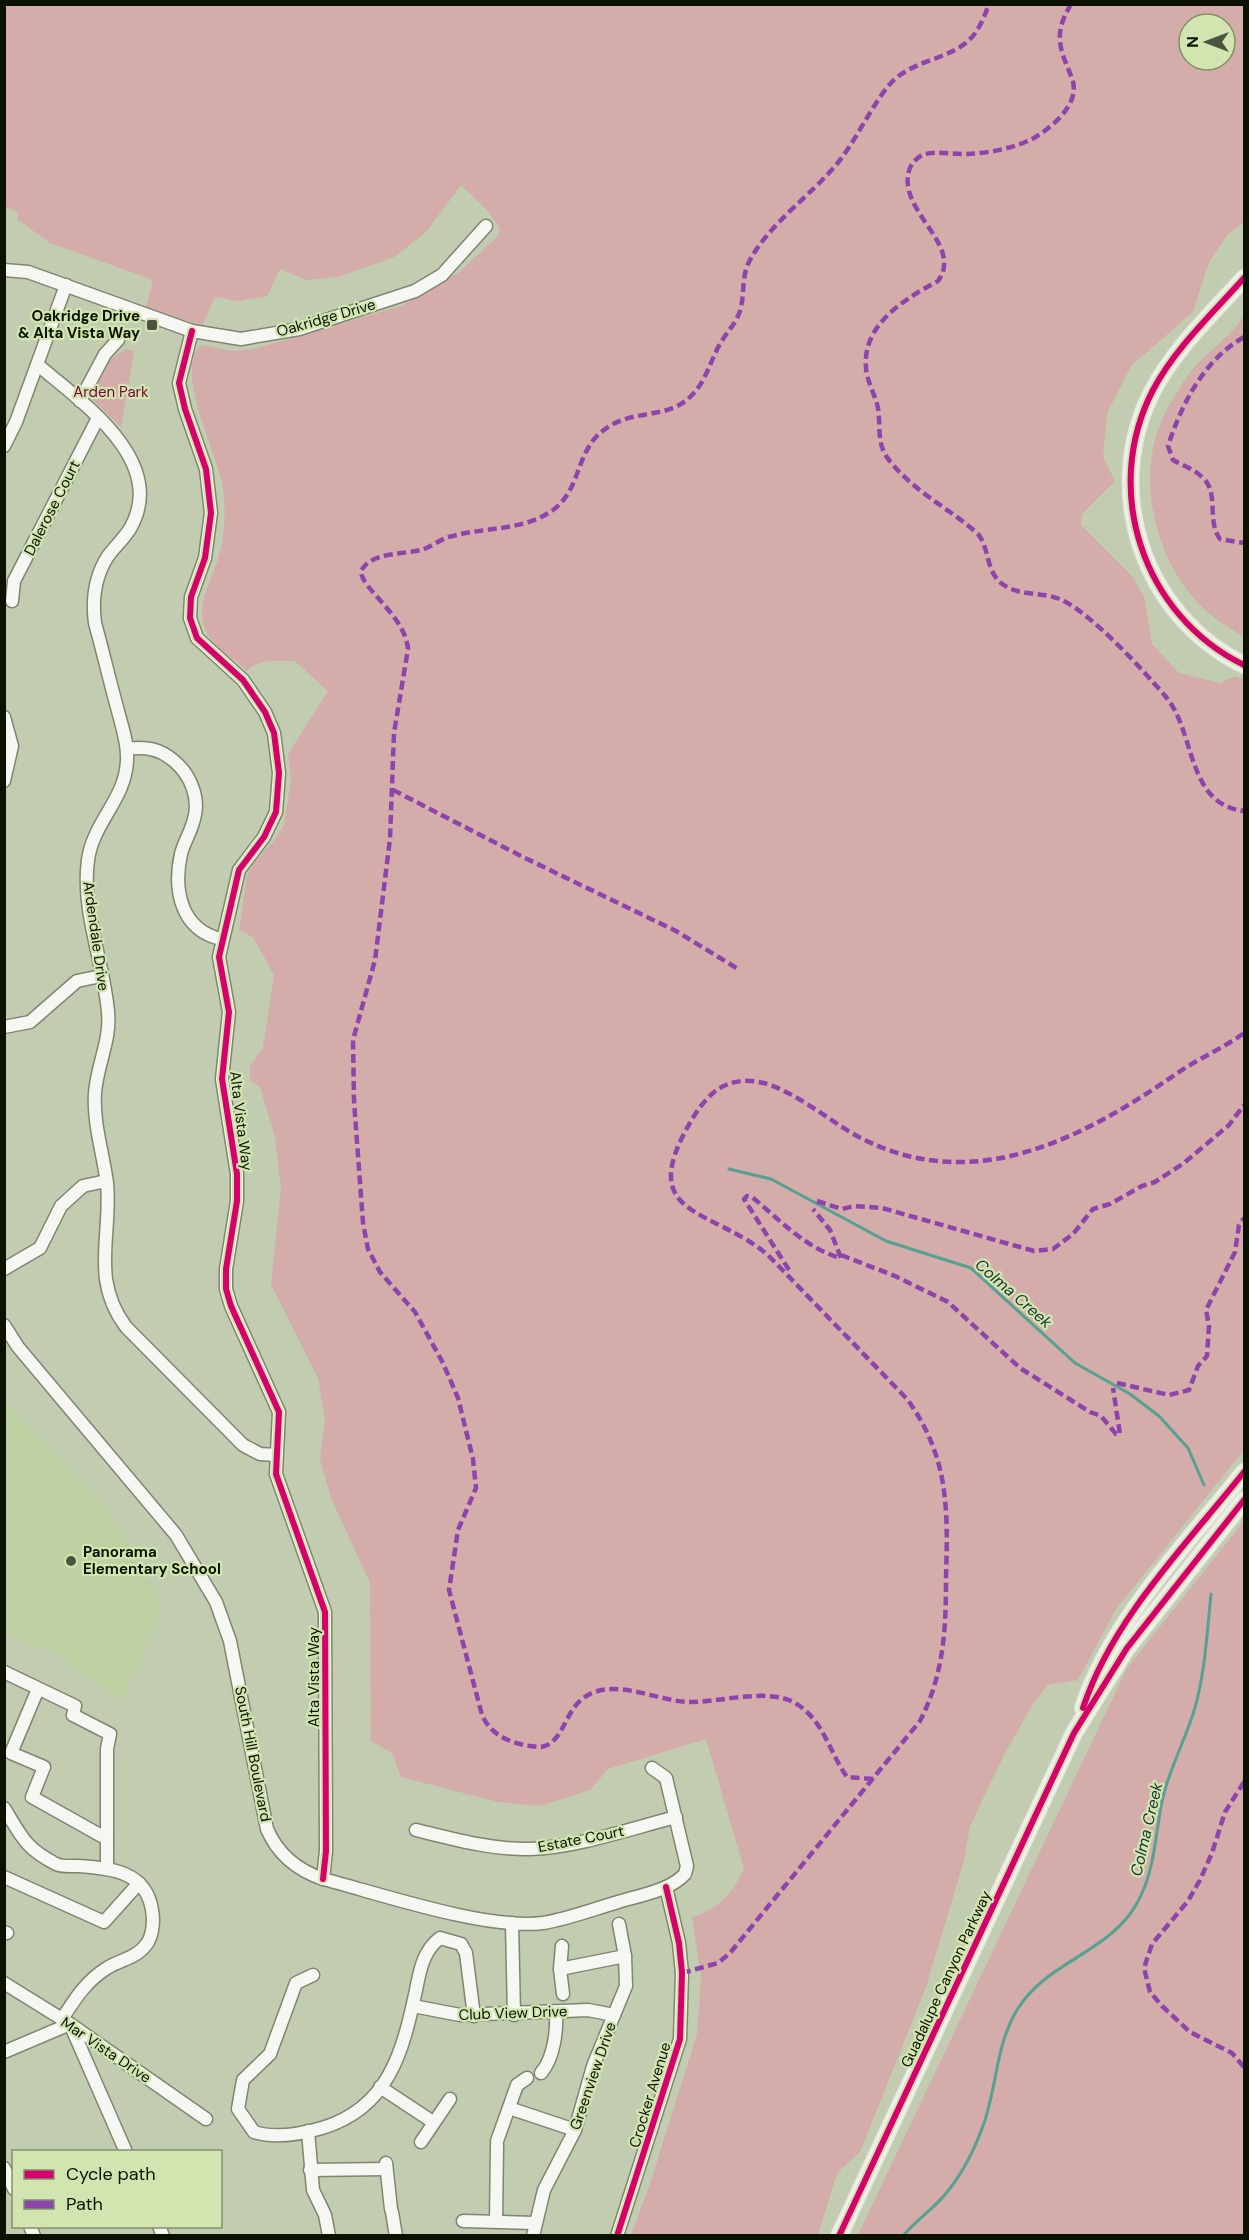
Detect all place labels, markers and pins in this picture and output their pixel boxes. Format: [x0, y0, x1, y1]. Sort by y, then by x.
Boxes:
place label: Oakridge Drive & Alta Vista Way [18, 306, 140, 343]
marker: Oakridge Drive & Alta Vista Way [145, 318, 159, 332]
place label: Panorama Elementary School [83, 1542, 221, 1579]
marker: Panorama Elementary School [64, 1554, 78, 1568]

